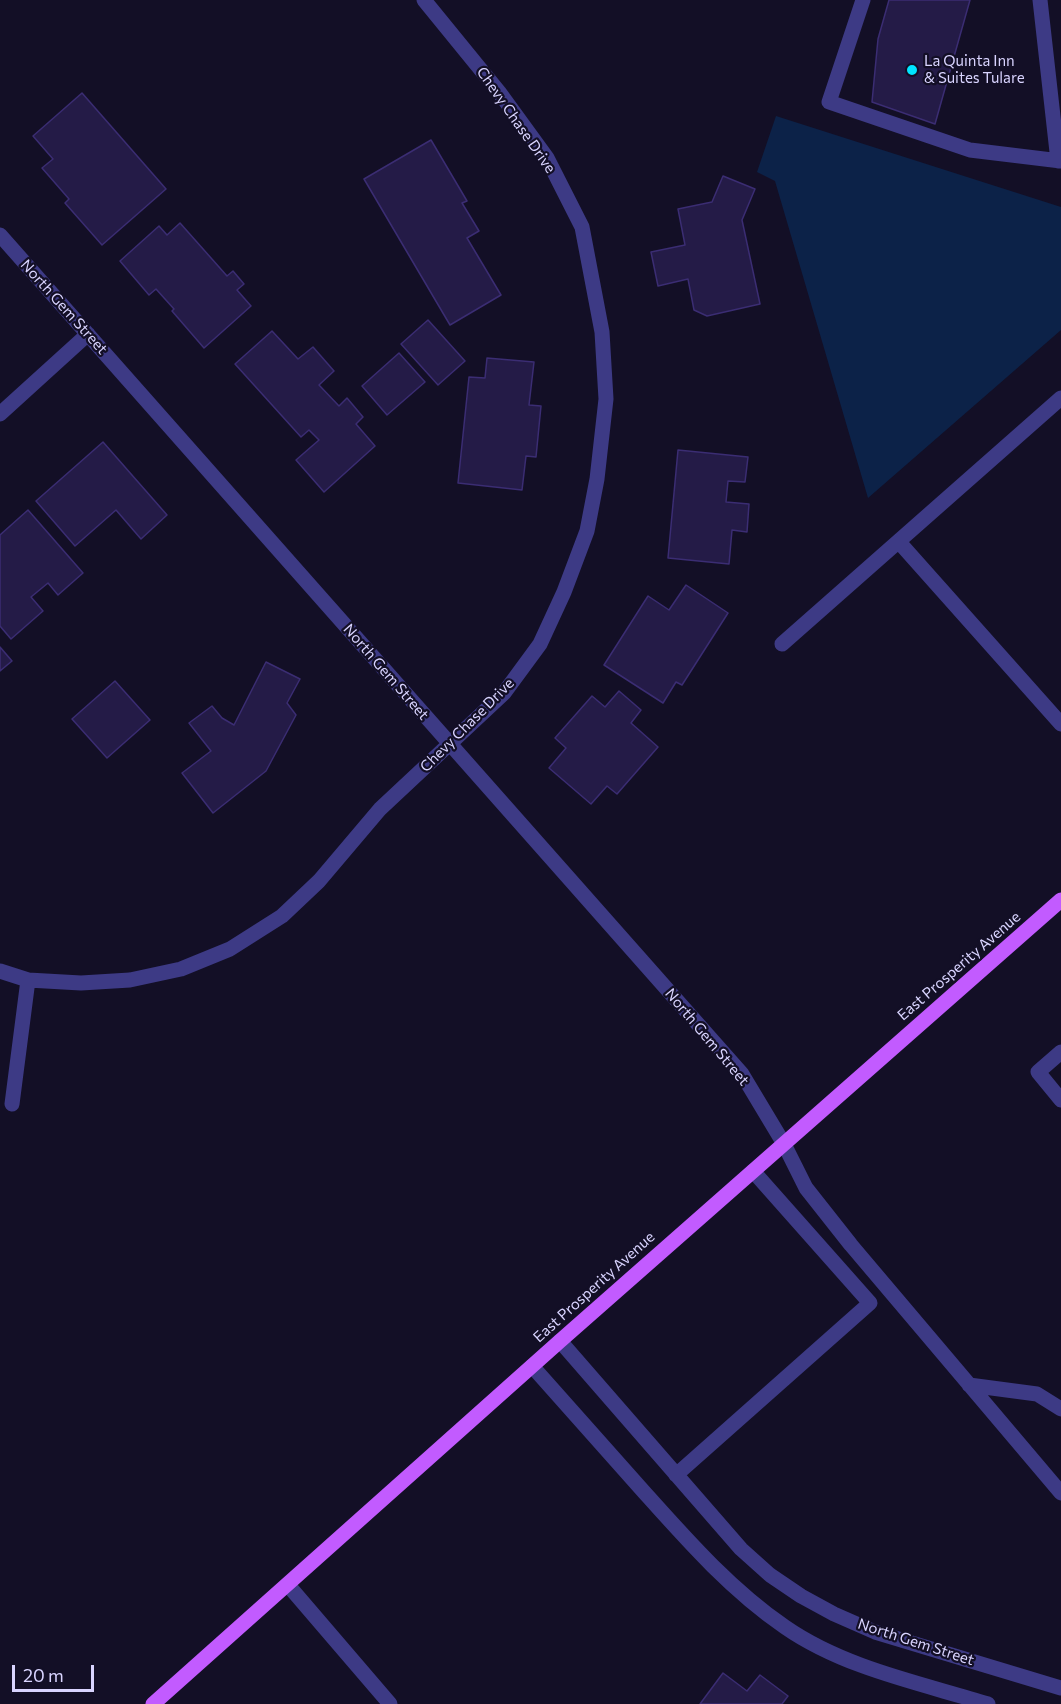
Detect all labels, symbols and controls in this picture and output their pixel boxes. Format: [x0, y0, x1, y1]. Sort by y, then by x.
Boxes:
place label: La Quinta Inn & Suites Tulare [924, 52, 1025, 87]
street label: Chevy Chase Drive [473, 63, 559, 177]
marker: La Quinta Inn & Suites Tulare [905, 63, 919, 77]
street label: North Gem Street [17, 256, 111, 358]
street label: North Gem Street [339, 620, 433, 724]
street label: Chevy Chase Drive [416, 674, 518, 776]
street label: East Prosperity Avenue [894, 908, 1024, 1024]
street label: North Gem Street [661, 985, 753, 1089]
street label: East Prosperity Avenue [530, 1228, 658, 1346]
street label: North Gem Street [856, 1615, 976, 1669]
scale bar [15, 1653, 98, 1691]
text: 20 m [23, 1664, 64, 1686]

